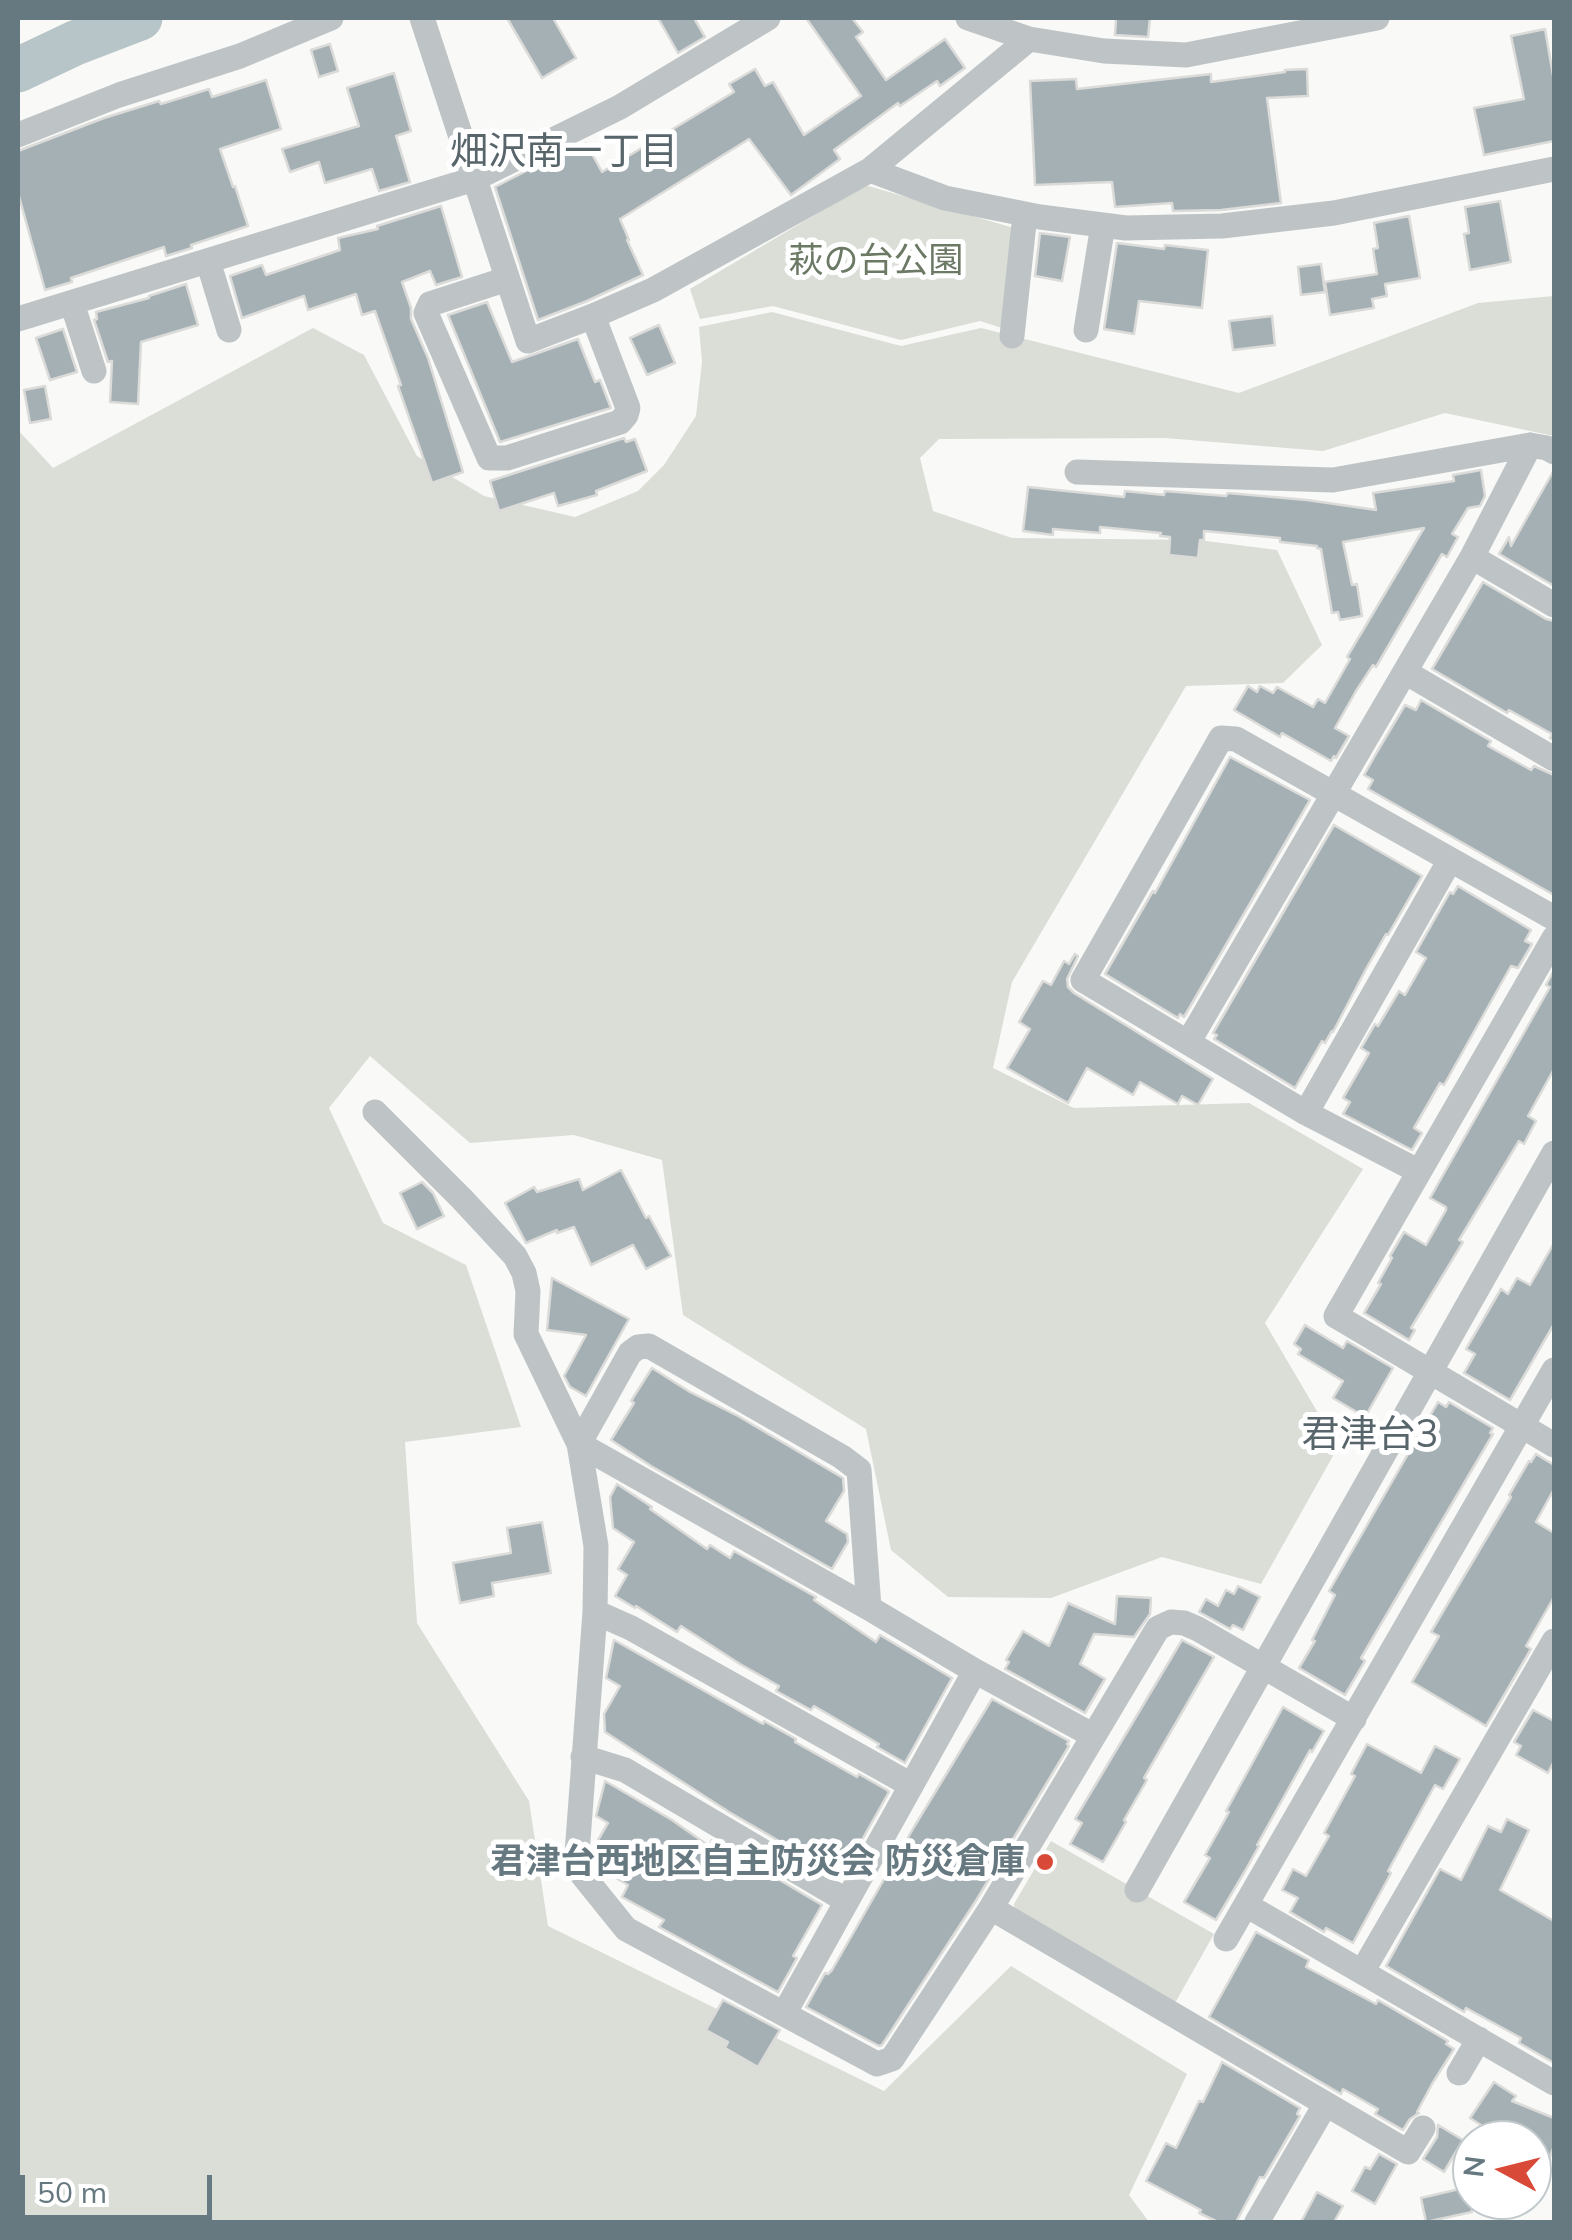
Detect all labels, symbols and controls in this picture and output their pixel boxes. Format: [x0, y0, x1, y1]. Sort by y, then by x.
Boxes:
district label: 畑沢南一丁目 [450, 130, 678, 176]
park label: 萩の台公園 [789, 240, 963, 282]
district label: 君津台3 [1302, 1413, 1438, 1459]
place label: 君津台西地区自主防災会 防災倉庫 [490, 1841, 1025, 1883]
marker: 君津台西地区自主防災会 防災倉庫 [1034, 1851, 1056, 1873]
north arrow [1452, 2120, 1552, 2220]
text: N [1455, 2154, 1492, 2179]
scale bar [25, 2155, 218, 2217]
text: 50 m [37, 2173, 107, 2211]

